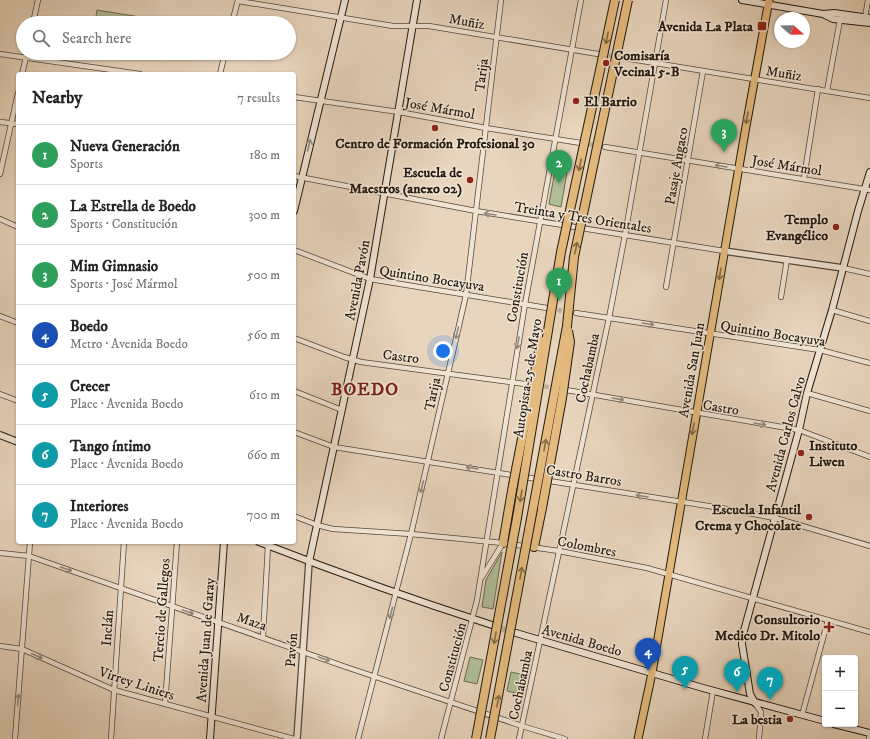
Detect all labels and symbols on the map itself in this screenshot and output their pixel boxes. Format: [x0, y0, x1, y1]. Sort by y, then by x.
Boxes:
street label: Muñiz [447, 10, 486, 34]
north arrow [774, 12, 810, 48]
place label: Avenida La Plata [657, 18, 754, 36]
marker: Avenida La Plata [756, 20, 768, 32]
one-way arrow [603, 31, 611, 44]
place label: Comisaría Vecinal 5-B [613, 47, 680, 81]
street label: Tarija [471, 57, 493, 93]
marker: Comisaría Vecinal 5-B [601, 58, 611, 68]
street label: Muñiz [764, 62, 803, 86]
place label: El Barrio [584, 93, 637, 111]
street label: José Mármol [401, 94, 477, 124]
marker: El Barrio [571, 96, 581, 106]
one-way arrow [743, 111, 751, 124]
pin: 3 [711, 119, 737, 152]
marker: Centro de Formación Profesional 30 [430, 123, 440, 133]
street label: Pasaje Angaco [661, 126, 693, 206]
place label: Centro de Formación Profesional 30 [335, 135, 535, 153]
one-way arrow [306, 139, 313, 152]
pin: 2 [546, 150, 572, 183]
street label: José Mármol [748, 151, 824, 181]
one-way arrow [575, 159, 583, 172]
one-way arrow [715, 162, 728, 170]
place label: Escuela de Maestros (anexo 02) [349, 164, 462, 198]
marker: Escuela de Maestros (anexo 02) [465, 175, 475, 185]
street label: Treinta y Tres Orientales [513, 198, 653, 238]
one-way arrow [484, 210, 497, 218]
place label: Templo Evangélico [766, 211, 828, 245]
marker: Templo Evangélico [831, 222, 841, 232]
street label: Avenida Pavón [341, 238, 375, 322]
one-way arrow [572, 241, 580, 254]
street label: Constitución [503, 250, 533, 324]
street label: Quintino Bocayuva [378, 262, 486, 296]
one-way arrow [716, 267, 724, 280]
pin: 1 [546, 268, 572, 301]
street label: Autopista 25 de Mayo [510, 317, 546, 439]
street label: Quintino Bocayuva [719, 317, 827, 351]
one-way arrow [641, 320, 654, 328]
street label: Avenida San Juan [675, 320, 709, 419]
one-way arrow [453, 326, 460, 339]
street label: Cochabamba [572, 332, 604, 405]
one-way arrow [514, 336, 522, 349]
your location [433, 341, 453, 361]
street label: Castro [382, 346, 420, 368]
street label: Avenida Carlos Calvo [762, 374, 810, 494]
street label: Tarija [421, 376, 445, 412]
district label: BOEDO [331, 379, 399, 401]
one-way arrow [611, 396, 624, 404]
street label: Castro [701, 396, 740, 420]
one-way arrow [753, 420, 766, 428]
one-way arrow [689, 422, 697, 435]
place label: Instituto Liwen [809, 437, 858, 471]
one-way arrow [541, 439, 549, 452]
marker: Instituto Liwen [796, 448, 806, 458]
street label: Castro Barros [545, 461, 623, 491]
one-way arrow [466, 464, 479, 472]
one-way arrow [418, 480, 426, 493]
one-way arrow [517, 489, 525, 502]
one-way arrow [636, 492, 649, 500]
place label: Escuela Infantil Crema y Chocolate [695, 501, 802, 535]
marker: Escuela Infantil Crema y Chocolate [804, 512, 814, 522]
street label: Colombres [556, 532, 618, 562]
street label: Tercio de Gallegos [149, 557, 175, 662]
one-way arrow [59, 565, 71, 573]
one-way arrow [518, 567, 526, 580]
street label: Avenida Juan de Garay [193, 577, 219, 703]
one-way arrow [387, 606, 395, 619]
street label: Maza [234, 608, 269, 635]
street label: Inclán [98, 609, 118, 647]
one-way arrow [182, 609, 195, 616]
place label: Consultorio Medico Dr. Mitolo [715, 611, 820, 645]
street label: Constitución [435, 620, 471, 694]
street label: Avenida Boedo [540, 621, 624, 661]
marker: Consultorio Medico Dr. Mitolo [823, 621, 835, 633]
one-way arrow [491, 631, 499, 644]
street label: Pavón [282, 632, 302, 668]
pin: 4 [635, 638, 661, 671]
street label: Cochabamba [505, 649, 537, 722]
one-way arrow [31, 653, 43, 660]
one-way arrow [318, 655, 330, 663]
pin: 5 [672, 656, 698, 689]
pin: 6 [724, 659, 750, 692]
street label: Virrey Liniers [96, 663, 177, 705]
pin: 7 [757, 667, 783, 700]
one-way arrow [14, 694, 21, 707]
one-way arrow [494, 695, 502, 708]
place label: La bestia [732, 711, 783, 729]
marker: La bestia [785, 714, 795, 724]

